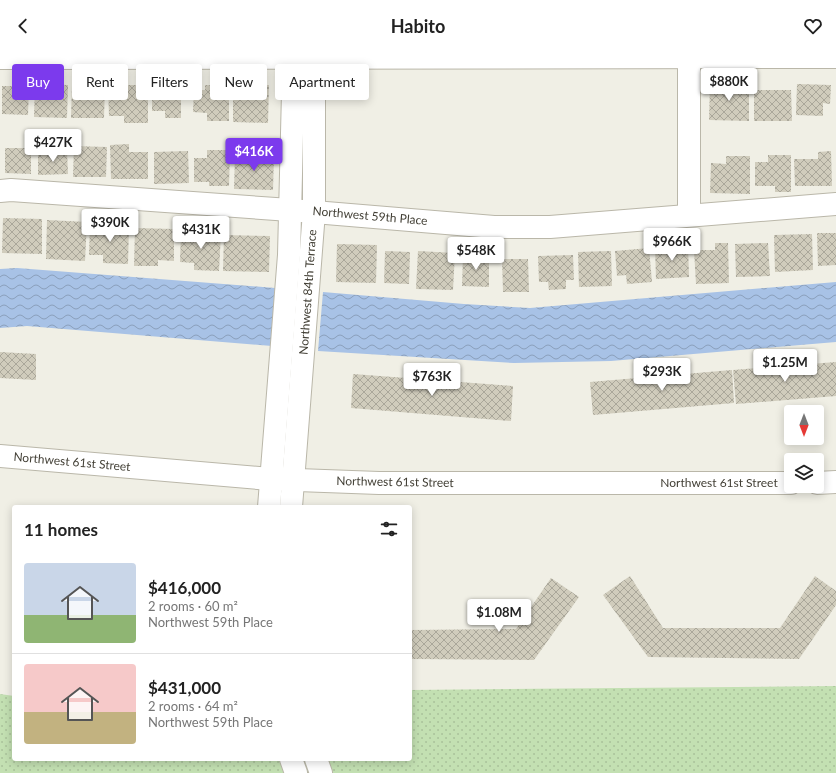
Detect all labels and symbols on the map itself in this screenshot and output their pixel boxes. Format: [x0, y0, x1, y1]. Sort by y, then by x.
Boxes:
pin: $880K [701, 68, 757, 102]
pin: $427K [25, 129, 81, 163]
pin: $416K [226, 138, 282, 172]
street label: Northwest 59th Place [312, 203, 428, 228]
pin: $390K [82, 209, 138, 243]
pin: $431K [173, 216, 229, 250]
pin: $966K [644, 228, 700, 262]
street label: Northwest 84th Terrace [296, 229, 319, 355]
pin: $548K [448, 237, 504, 271]
pin: $1.25M [752, 349, 818, 383]
pin: $293K [634, 358, 690, 392]
pin: $763K [404, 363, 460, 397]
north arrow [784, 405, 824, 445]
street label: Northwest 61st Street [13, 449, 132, 474]
street label: Northwest 61st Street [336, 473, 455, 490]
street label: Northwest 61st Street [660, 475, 778, 490]
pin: $1.08M [466, 599, 532, 633]

